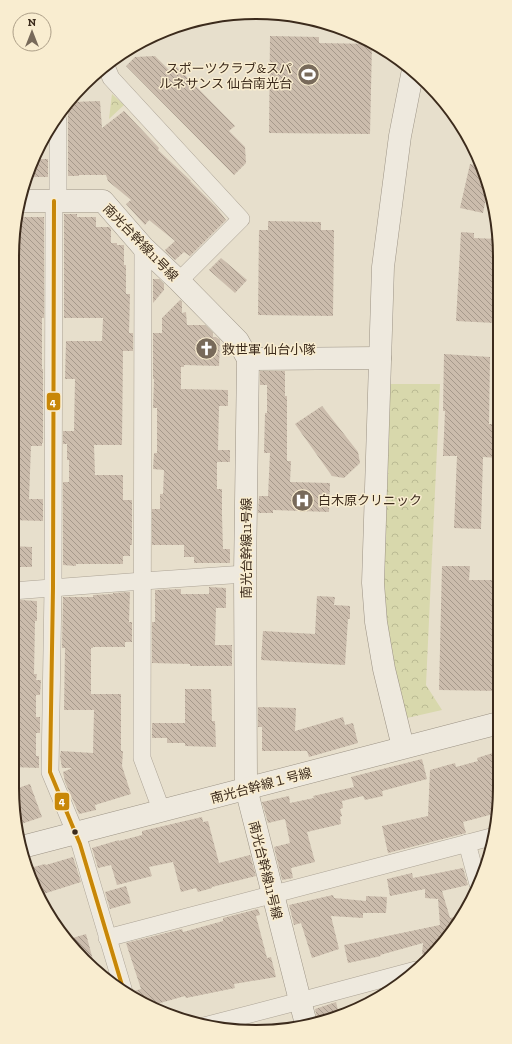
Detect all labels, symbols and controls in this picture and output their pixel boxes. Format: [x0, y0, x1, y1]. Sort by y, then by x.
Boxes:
north arrow [12, 12, 52, 52]
text: N [28, 16, 37, 29]
place label: スポーツクラブ&スパ ルネサンス 仙台南光台 [159, 61, 292, 91]
sports icon: スポーツクラブ&スパ ルネサンス 仙台南光台 [295, 62, 321, 88]
street label: 南光台幹線11号線 [100, 201, 181, 284]
church icon: 救世軍 仙台小隊 [193, 336, 219, 362]
place label: 救世軍 仙台小隊 [222, 342, 316, 357]
line badge: 4 [46, 392, 61, 411]
text: 4 [50, 396, 57, 409]
hospital icon: 白木原クリニック [290, 487, 316, 513]
place label: 白木原クリニック [318, 493, 422, 508]
street label: 南光台幹線11号線 [239, 497, 254, 599]
street label: 南光台幹線１号線 [209, 765, 313, 806]
line badge: 4 [54, 792, 70, 811]
text: 4 [59, 795, 66, 808]
street label: 南光台幹線11号線 [246, 819, 285, 921]
unlabelled marker [70, 827, 80, 837]

